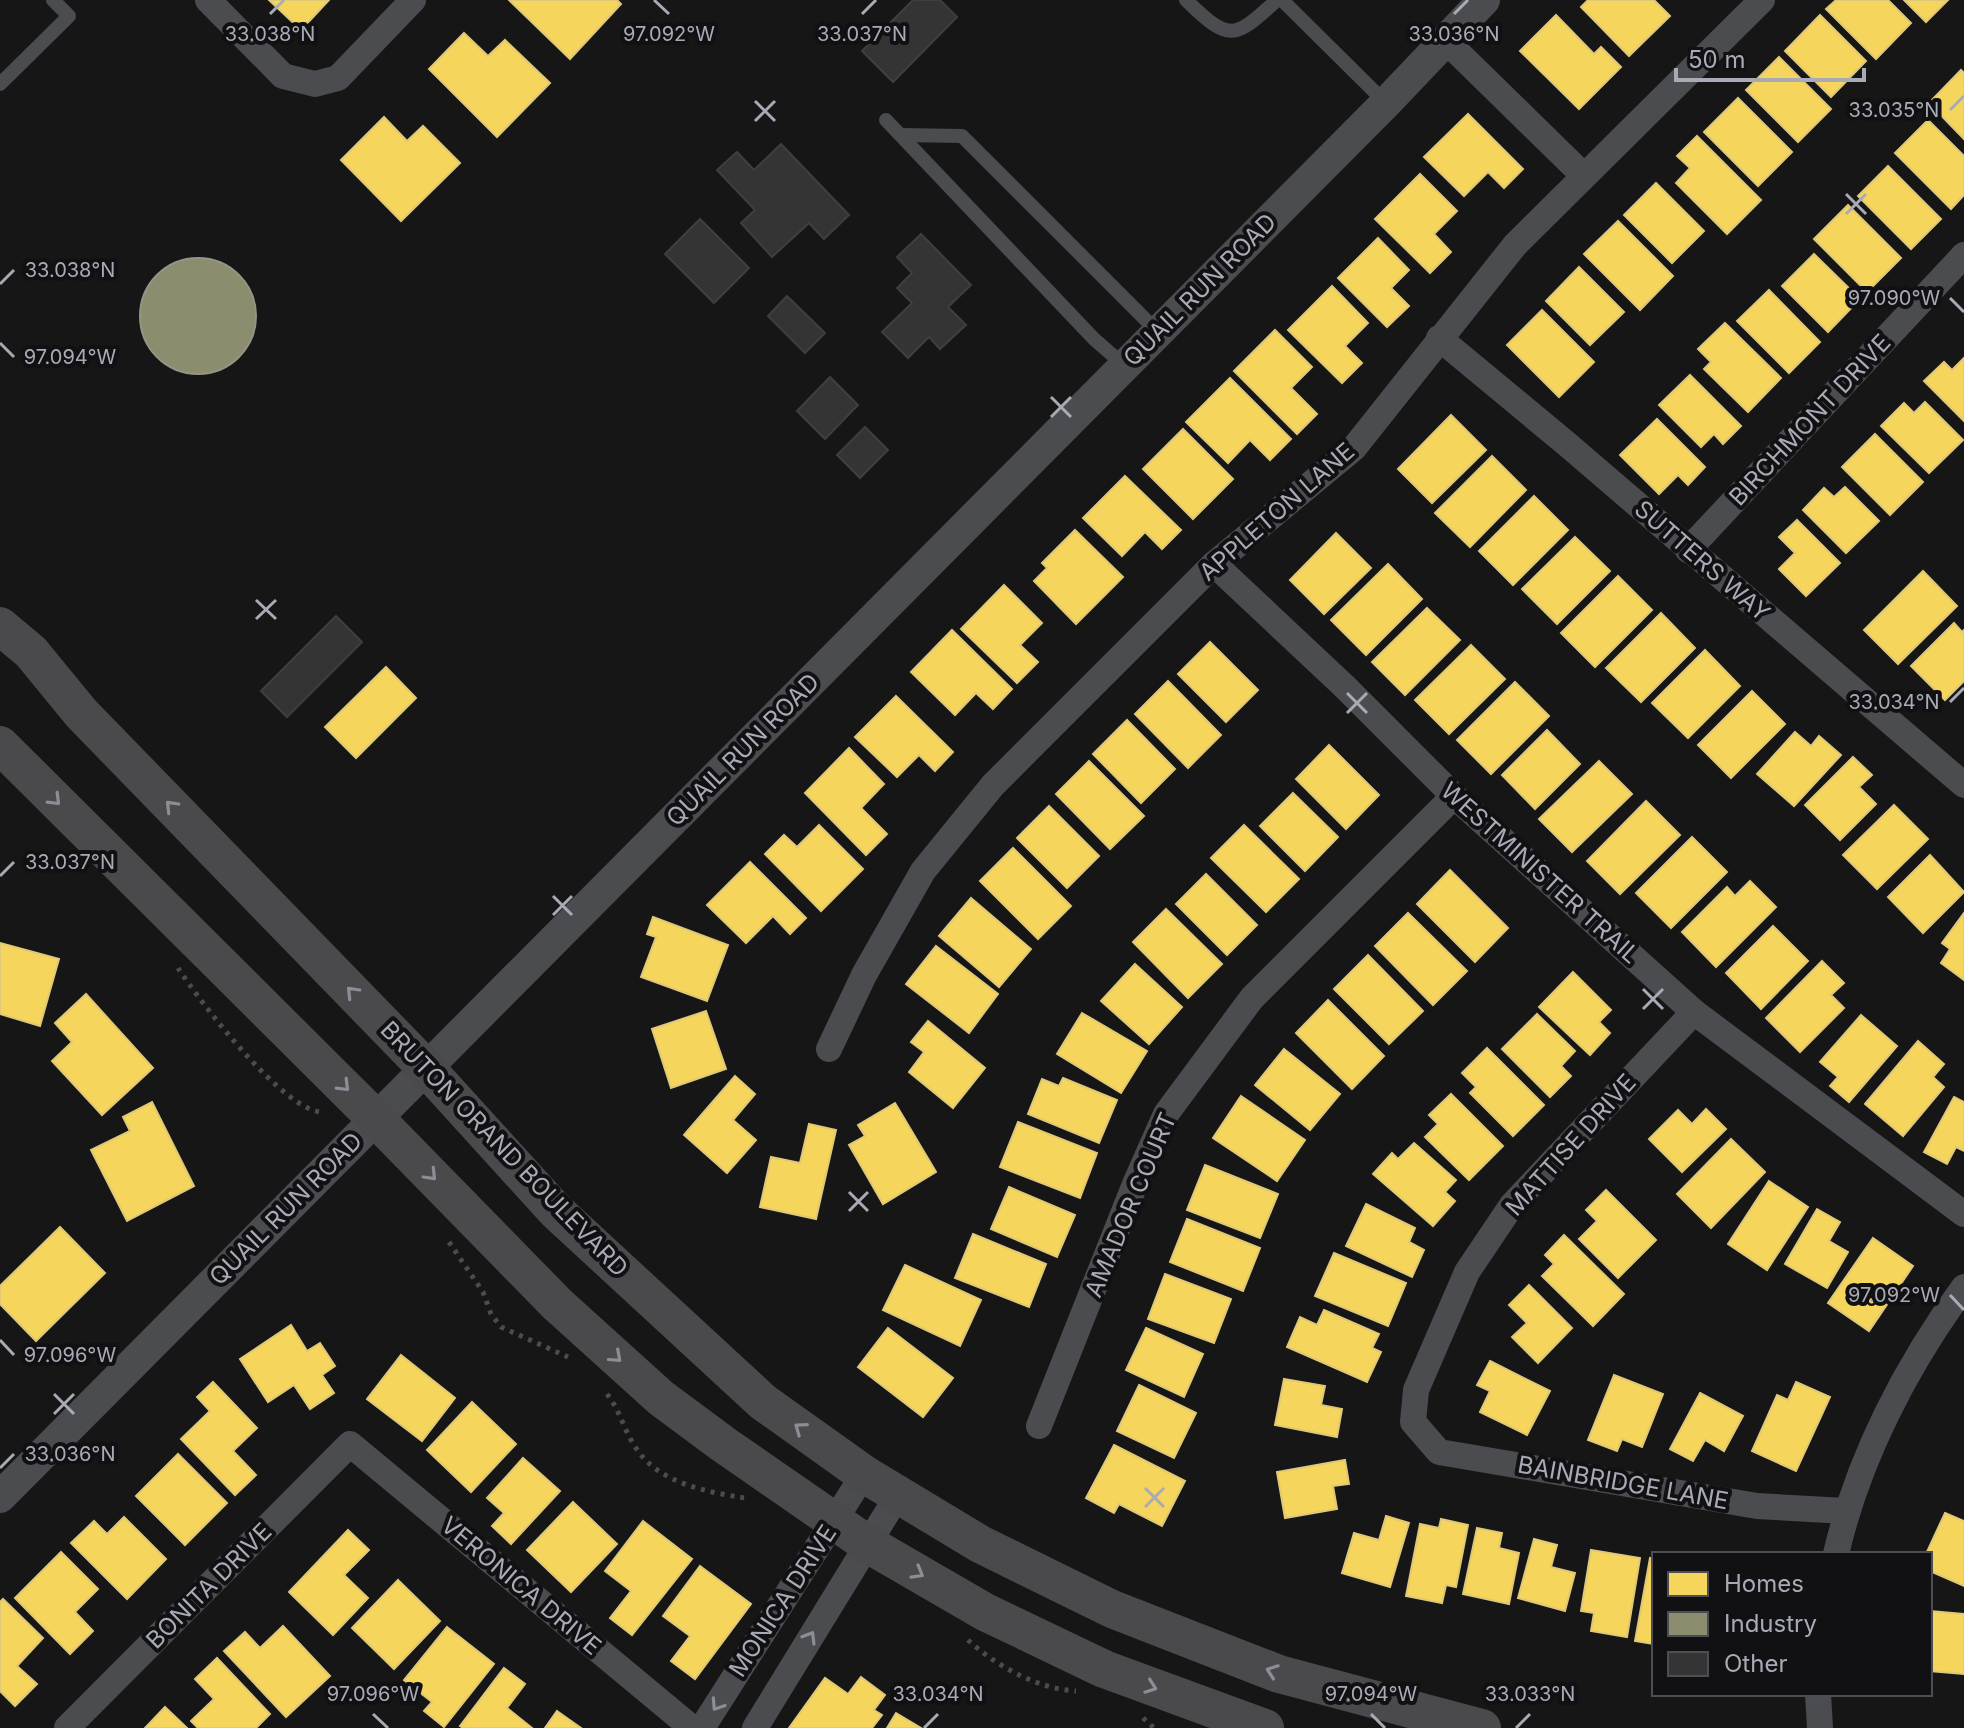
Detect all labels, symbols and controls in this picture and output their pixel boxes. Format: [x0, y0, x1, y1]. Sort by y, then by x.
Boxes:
text: 33.038°N [225, 22, 315, 46]
text: 97.092°W [623, 22, 715, 46]
text: 33.037°N [817, 22, 907, 46]
text: 33.036°N [1408, 22, 1500, 46]
scale bar [1676, 32, 1864, 82]
text: 50 m [1688, 45, 1746, 74]
text: 33.035°N [1849, 98, 1939, 122]
street label: QUAIL RUN ROAD [1117, 207, 1282, 372]
text: 33.038°N [25, 258, 115, 282]
text: 97.090°W [1848, 286, 1941, 310]
street label: BIRCHMONT DRIVE [1723, 328, 1896, 511]
text: 97.094°W [24, 345, 117, 369]
street label: APPLETON LANE [1193, 436, 1360, 587]
street label: SUTTERS WAY [1629, 494, 1776, 627]
street label: QUAIL RUN ROAD [660, 667, 825, 832]
text: 33.034°N [1848, 690, 1940, 714]
street label: WESTMINISTER TRAIL [1435, 776, 1645, 969]
one-way arrow [46, 791, 60, 805]
one-way arrow [166, 801, 180, 815]
text: 33.037°N [25, 850, 115, 874]
one-way arrow [347, 987, 362, 1001]
street label: BRUTON ORAND BOULEVARD [375, 1015, 634, 1282]
street label: MATTISE DRIVE [1499, 1068, 1642, 1221]
one-way arrow [335, 1077, 349, 1091]
street label: AMADOR COURT [1079, 1108, 1182, 1301]
street label: QUAIL RUN ROAD [203, 1126, 368, 1291]
one-way arrow [422, 1166, 436, 1180]
text: 97.092°W [1848, 1283, 1940, 1307]
text: 97.096°W [24, 1343, 116, 1367]
one-way arrow [607, 1348, 621, 1362]
one-way arrow [795, 1424, 809, 1438]
text: 33.036°N [24, 1442, 116, 1466]
street label: BAINBRIDGE LANE [1515, 1450, 1731, 1515]
street label: VERONICA DRIVE [435, 1510, 607, 1661]
street label: BONITA DRIVE [140, 1517, 277, 1654]
street label: MONICA DRIVE [723, 1519, 842, 1682]
legend [1652, 1552, 1932, 1696]
one-way arrow [909, 1563, 924, 1579]
text: Homes [1724, 1569, 1804, 1598]
text: Industry [1724, 1609, 1817, 1638]
one-way arrow [800, 1631, 815, 1646]
text: Other [1724, 1649, 1787, 1678]
one-way arrow [1266, 1664, 1280, 1681]
one-way arrow [1143, 1677, 1157, 1693]
text: 97.096°W [327, 1682, 419, 1706]
text: 33.034°N [892, 1682, 984, 1706]
text: 97.094°W [1325, 1682, 1418, 1706]
text: 33.033°N [1485, 1682, 1575, 1706]
one-way arrow [712, 1696, 727, 1711]

